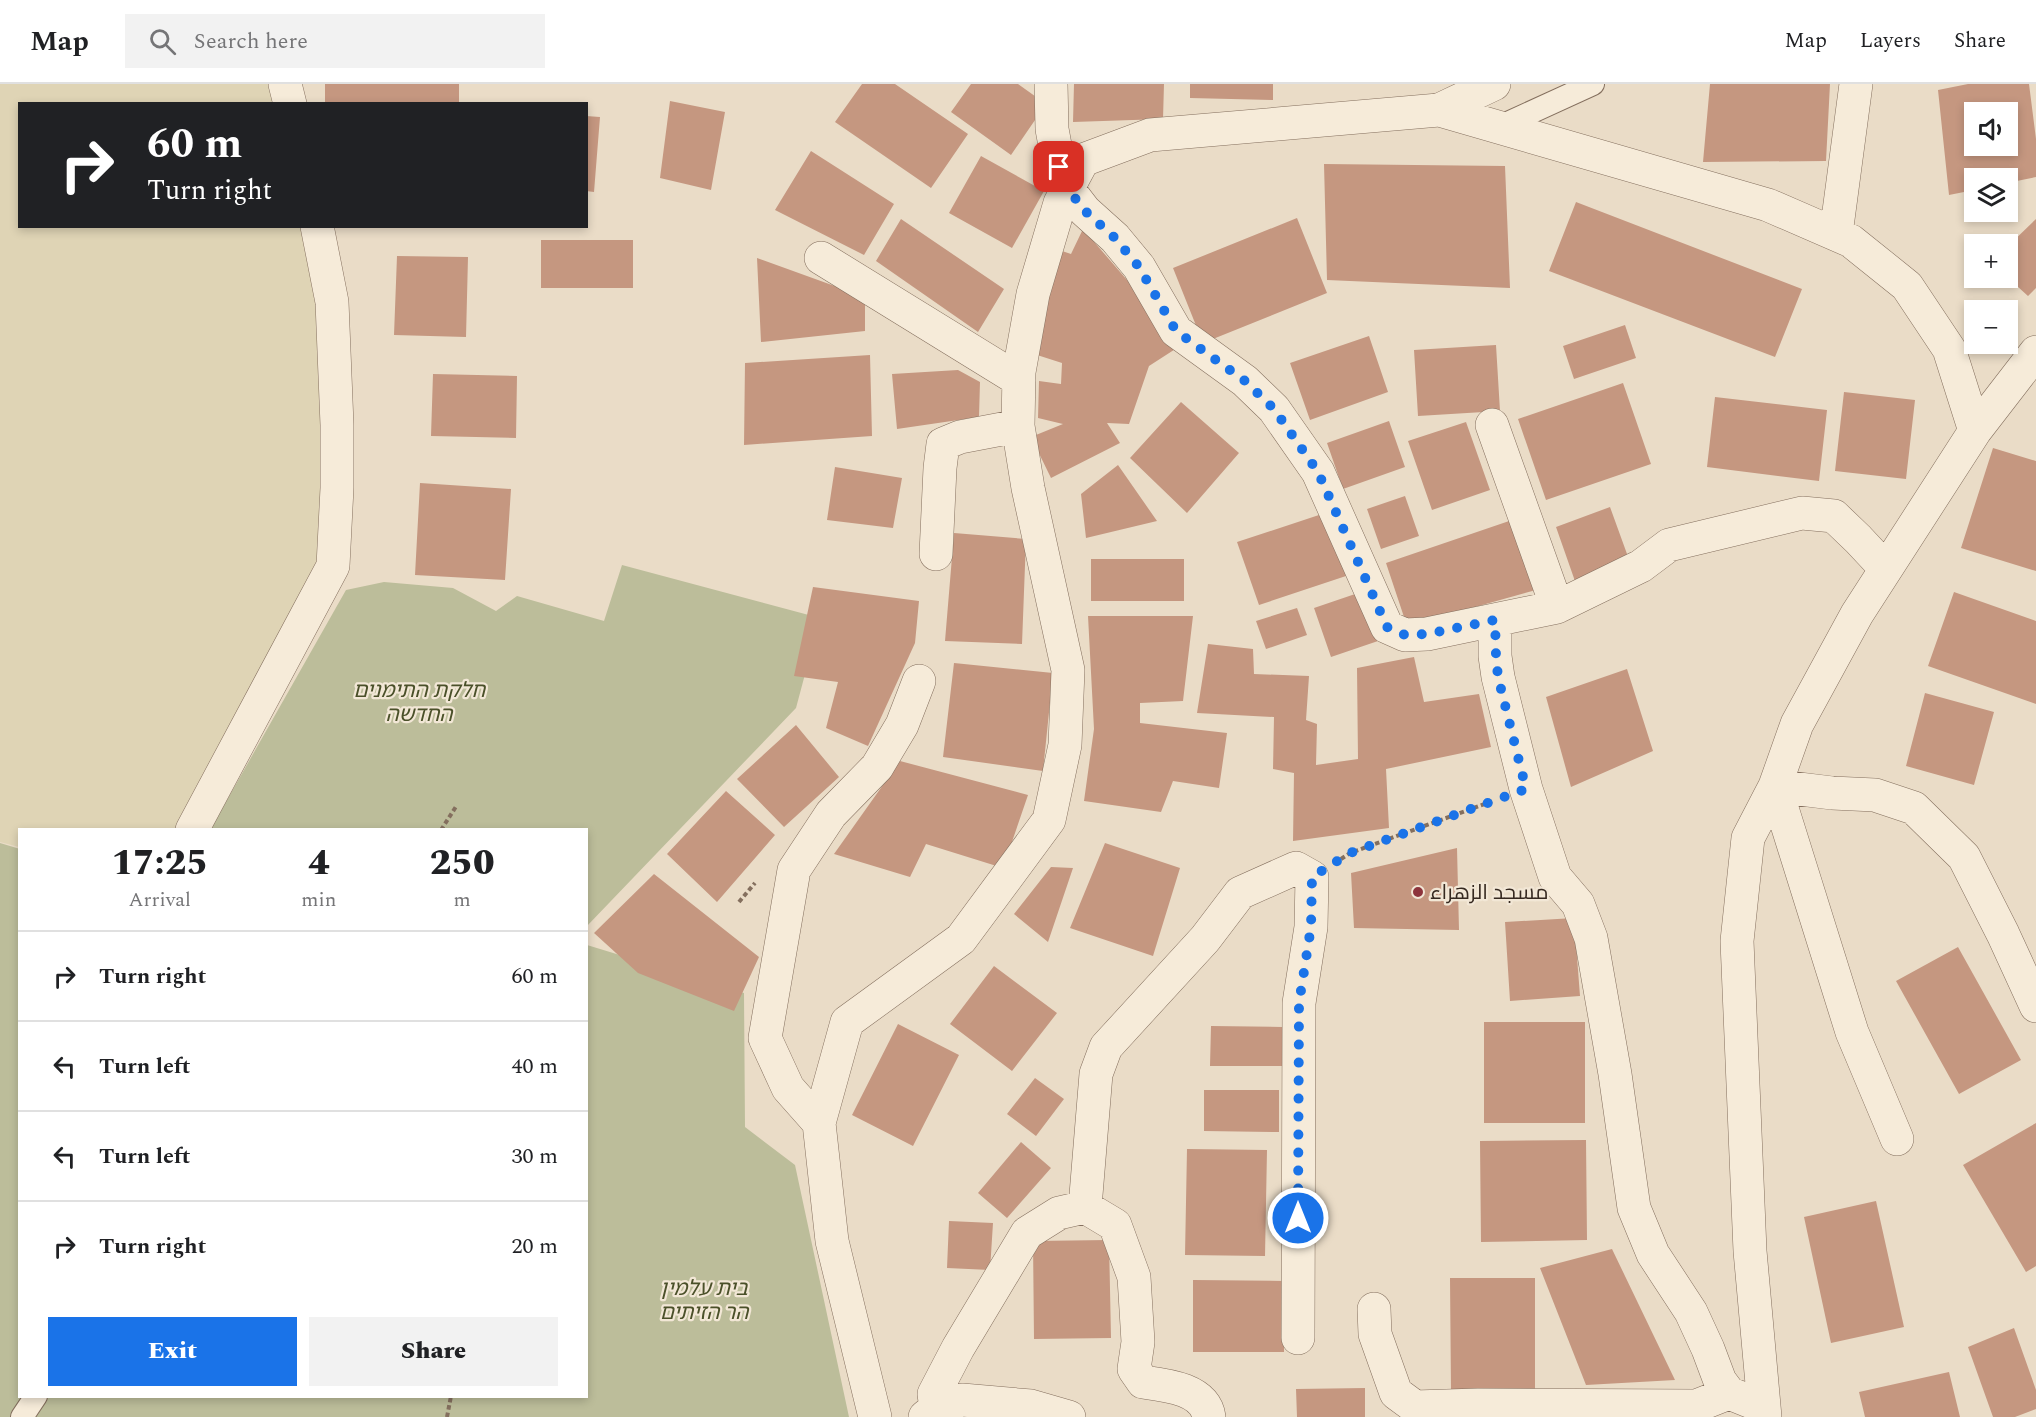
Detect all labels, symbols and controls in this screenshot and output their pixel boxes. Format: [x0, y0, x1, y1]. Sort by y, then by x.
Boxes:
search box [125, 14, 545, 68]
text: Map [30, 20, 89, 63]
icon: search [146, 25, 179, 58]
text: Search here [194, 25, 308, 58]
text: Map [1785, 25, 1827, 57]
text: Layers [1860, 25, 1921, 57]
text: Share [1954, 25, 2006, 57]
map controls [1964, 102, 2018, 354]
button: sound [1964, 102, 2018, 156]
text: 60 m [147, 113, 242, 176]
icon: right [48, 126, 126, 204]
pin [1033, 141, 1084, 192]
icon: arrive [1042, 150, 1075, 183]
button: layers [1964, 168, 2018, 222]
text: Turn right [147, 170, 272, 212]
button: + [1964, 234, 2018, 288]
button: − [1964, 300, 2018, 354]
park label: חלקת התימנים החדשה [353, 675, 486, 731]
text: 17:25 [111, 836, 208, 891]
text: 4 [308, 836, 330, 891]
text: 250 [430, 836, 495, 891]
place label: مسجد الزهراء [1430, 877, 1549, 909]
text: Arrival [129, 885, 191, 915]
text: min [301, 885, 336, 915]
text: m [454, 885, 471, 915]
marker: مسجد الزهراء [1411, 885, 1425, 899]
icon: right [48, 960, 81, 993]
text: Turn right [99, 960, 206, 993]
text: 60 m [512, 960, 558, 993]
icon: left [48, 1050, 81, 1083]
text: Turn left [99, 1050, 191, 1083]
text: 40 m [512, 1050, 558, 1083]
icon: left [48, 1140, 81, 1173]
text: Turn left [99, 1140, 191, 1173]
text: 30 m [512, 1140, 558, 1173]
position arrow [1266, 1186, 1330, 1250]
icon: right [48, 1230, 81, 1263]
text: Turn right [99, 1230, 206, 1263]
text: 20 m [512, 1230, 558, 1263]
park label: בית עלמין הר הזיתים [659, 1273, 750, 1329]
button: Exit [48, 1317, 297, 1386]
button: Share [309, 1317, 558, 1386]

